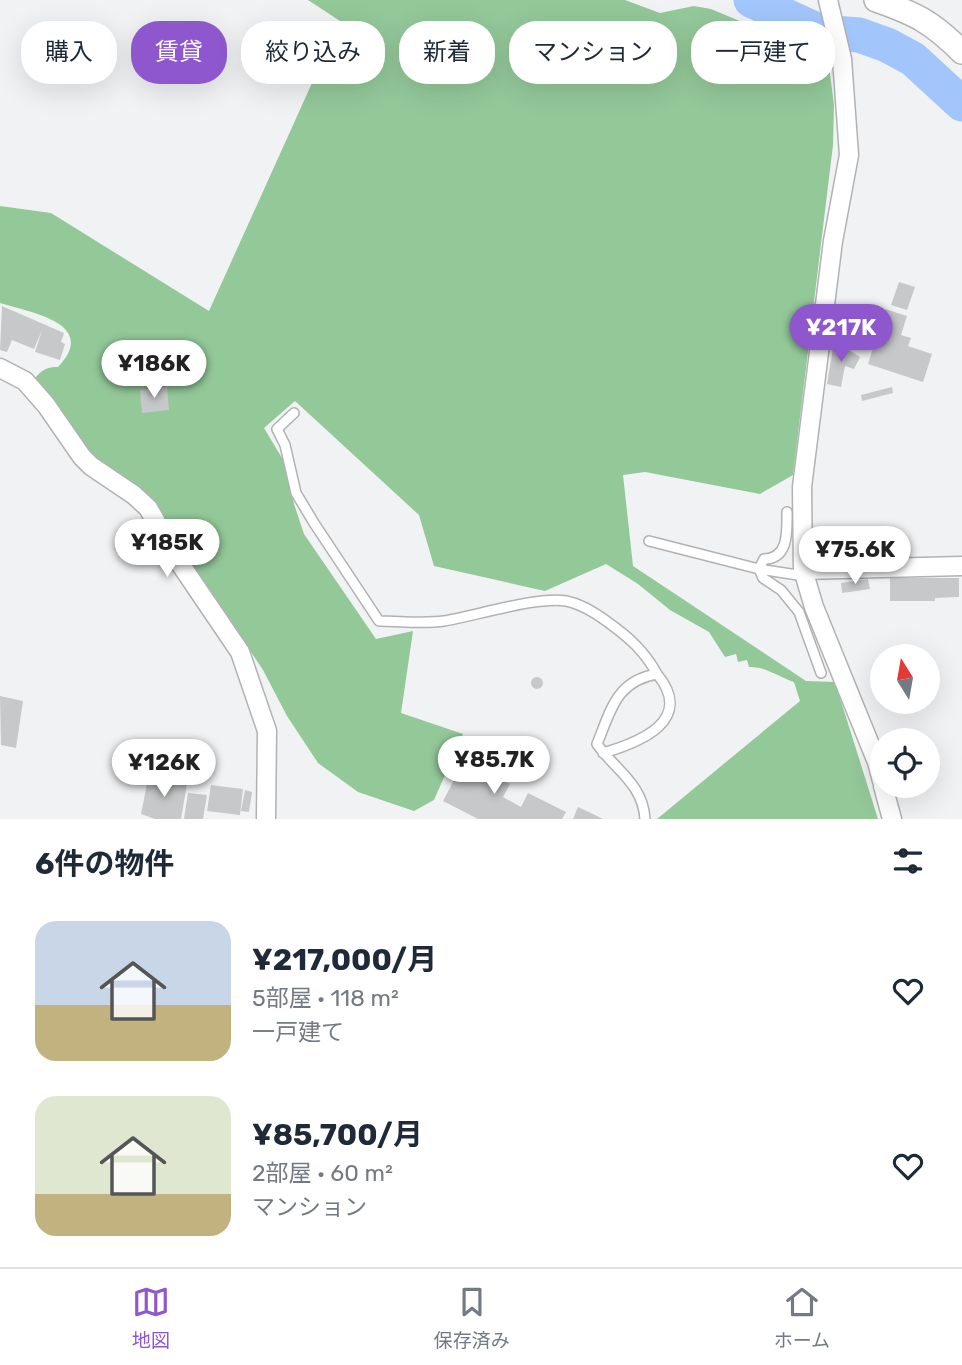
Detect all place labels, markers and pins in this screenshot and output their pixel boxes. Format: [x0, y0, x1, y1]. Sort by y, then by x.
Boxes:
pin: ¥217K [792, 304, 890, 364]
pin: ¥186K [105, 340, 203, 400]
pin: ¥185K [118, 520, 216, 579]
pin: ¥75.6K [798, 526, 912, 586]
pin: ¥85.7K [437, 736, 551, 796]
pin: ¥126K [115, 740, 213, 799]

